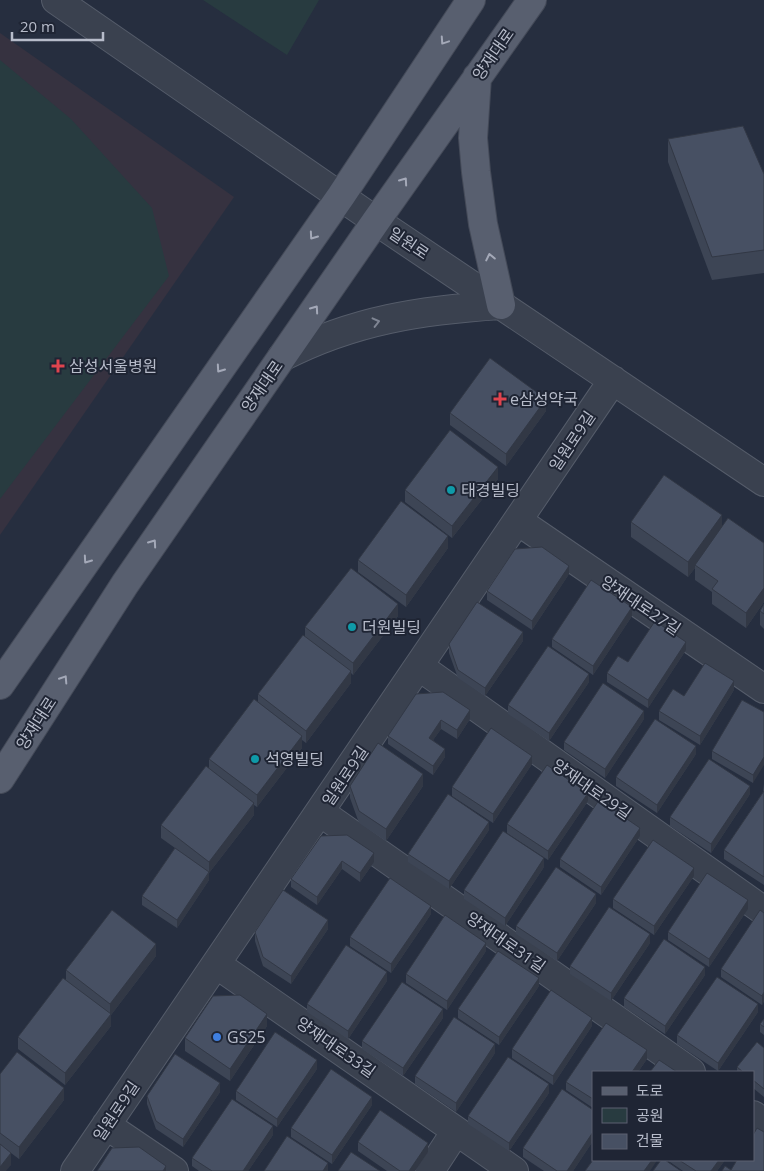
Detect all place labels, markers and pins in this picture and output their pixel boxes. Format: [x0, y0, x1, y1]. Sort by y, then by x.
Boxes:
place label: 삼성서울병원 [69, 355, 157, 377]
marker: 삼성서울병원 [51, 359, 65, 373]
place label: e삼성약국 [510, 388, 578, 410]
marker: e삼성약국 [494, 393, 506, 405]
place label: 태경빌딩 [461, 479, 520, 501]
marker: 태경빌딩 [445, 484, 457, 496]
place label: 더원빌딩 [362, 616, 421, 638]
marker: 더원빌딩 [346, 621, 358, 633]
place label: 석영빌딩 [265, 748, 324, 770]
marker: 석영빌딩 [249, 753, 261, 765]
place label: GS25 [227, 1026, 266, 1048]
marker: GS25 [211, 1031, 223, 1043]

